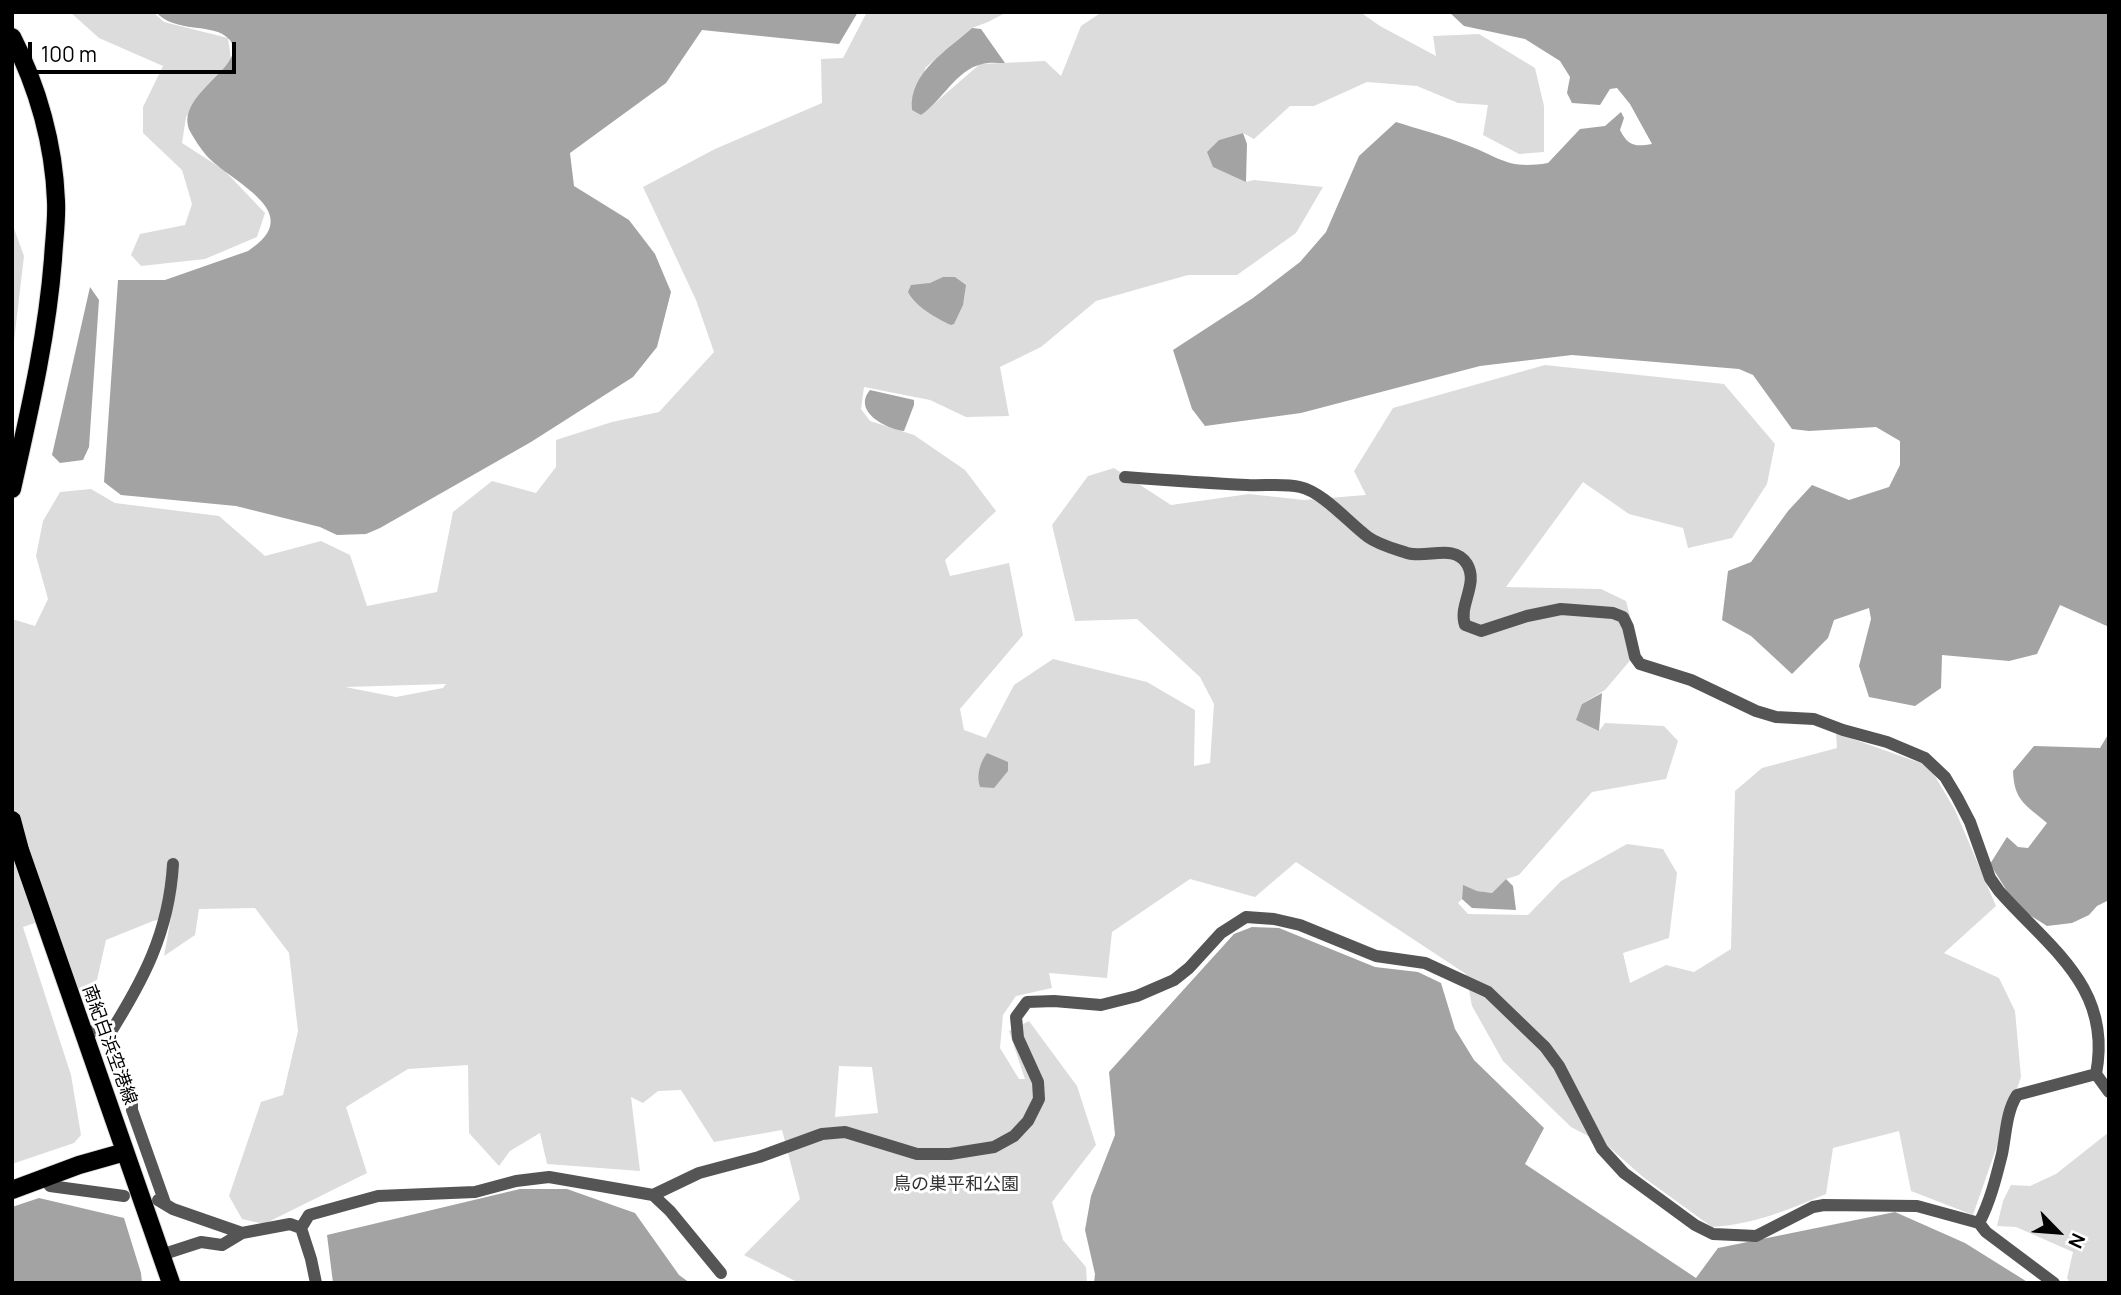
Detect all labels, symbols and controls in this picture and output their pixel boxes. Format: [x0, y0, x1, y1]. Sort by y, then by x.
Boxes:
scale bar [32, 28, 240, 72]
text: 100 m [41, 40, 97, 68]
street label: 南紀白浜空港線 [77, 982, 141, 1108]
park label: 鳥の巣平和公園 [893, 1174, 1019, 1196]
north arrow [2023, 1197, 2093, 1267]
text: N [2062, 1229, 2092, 1253]

